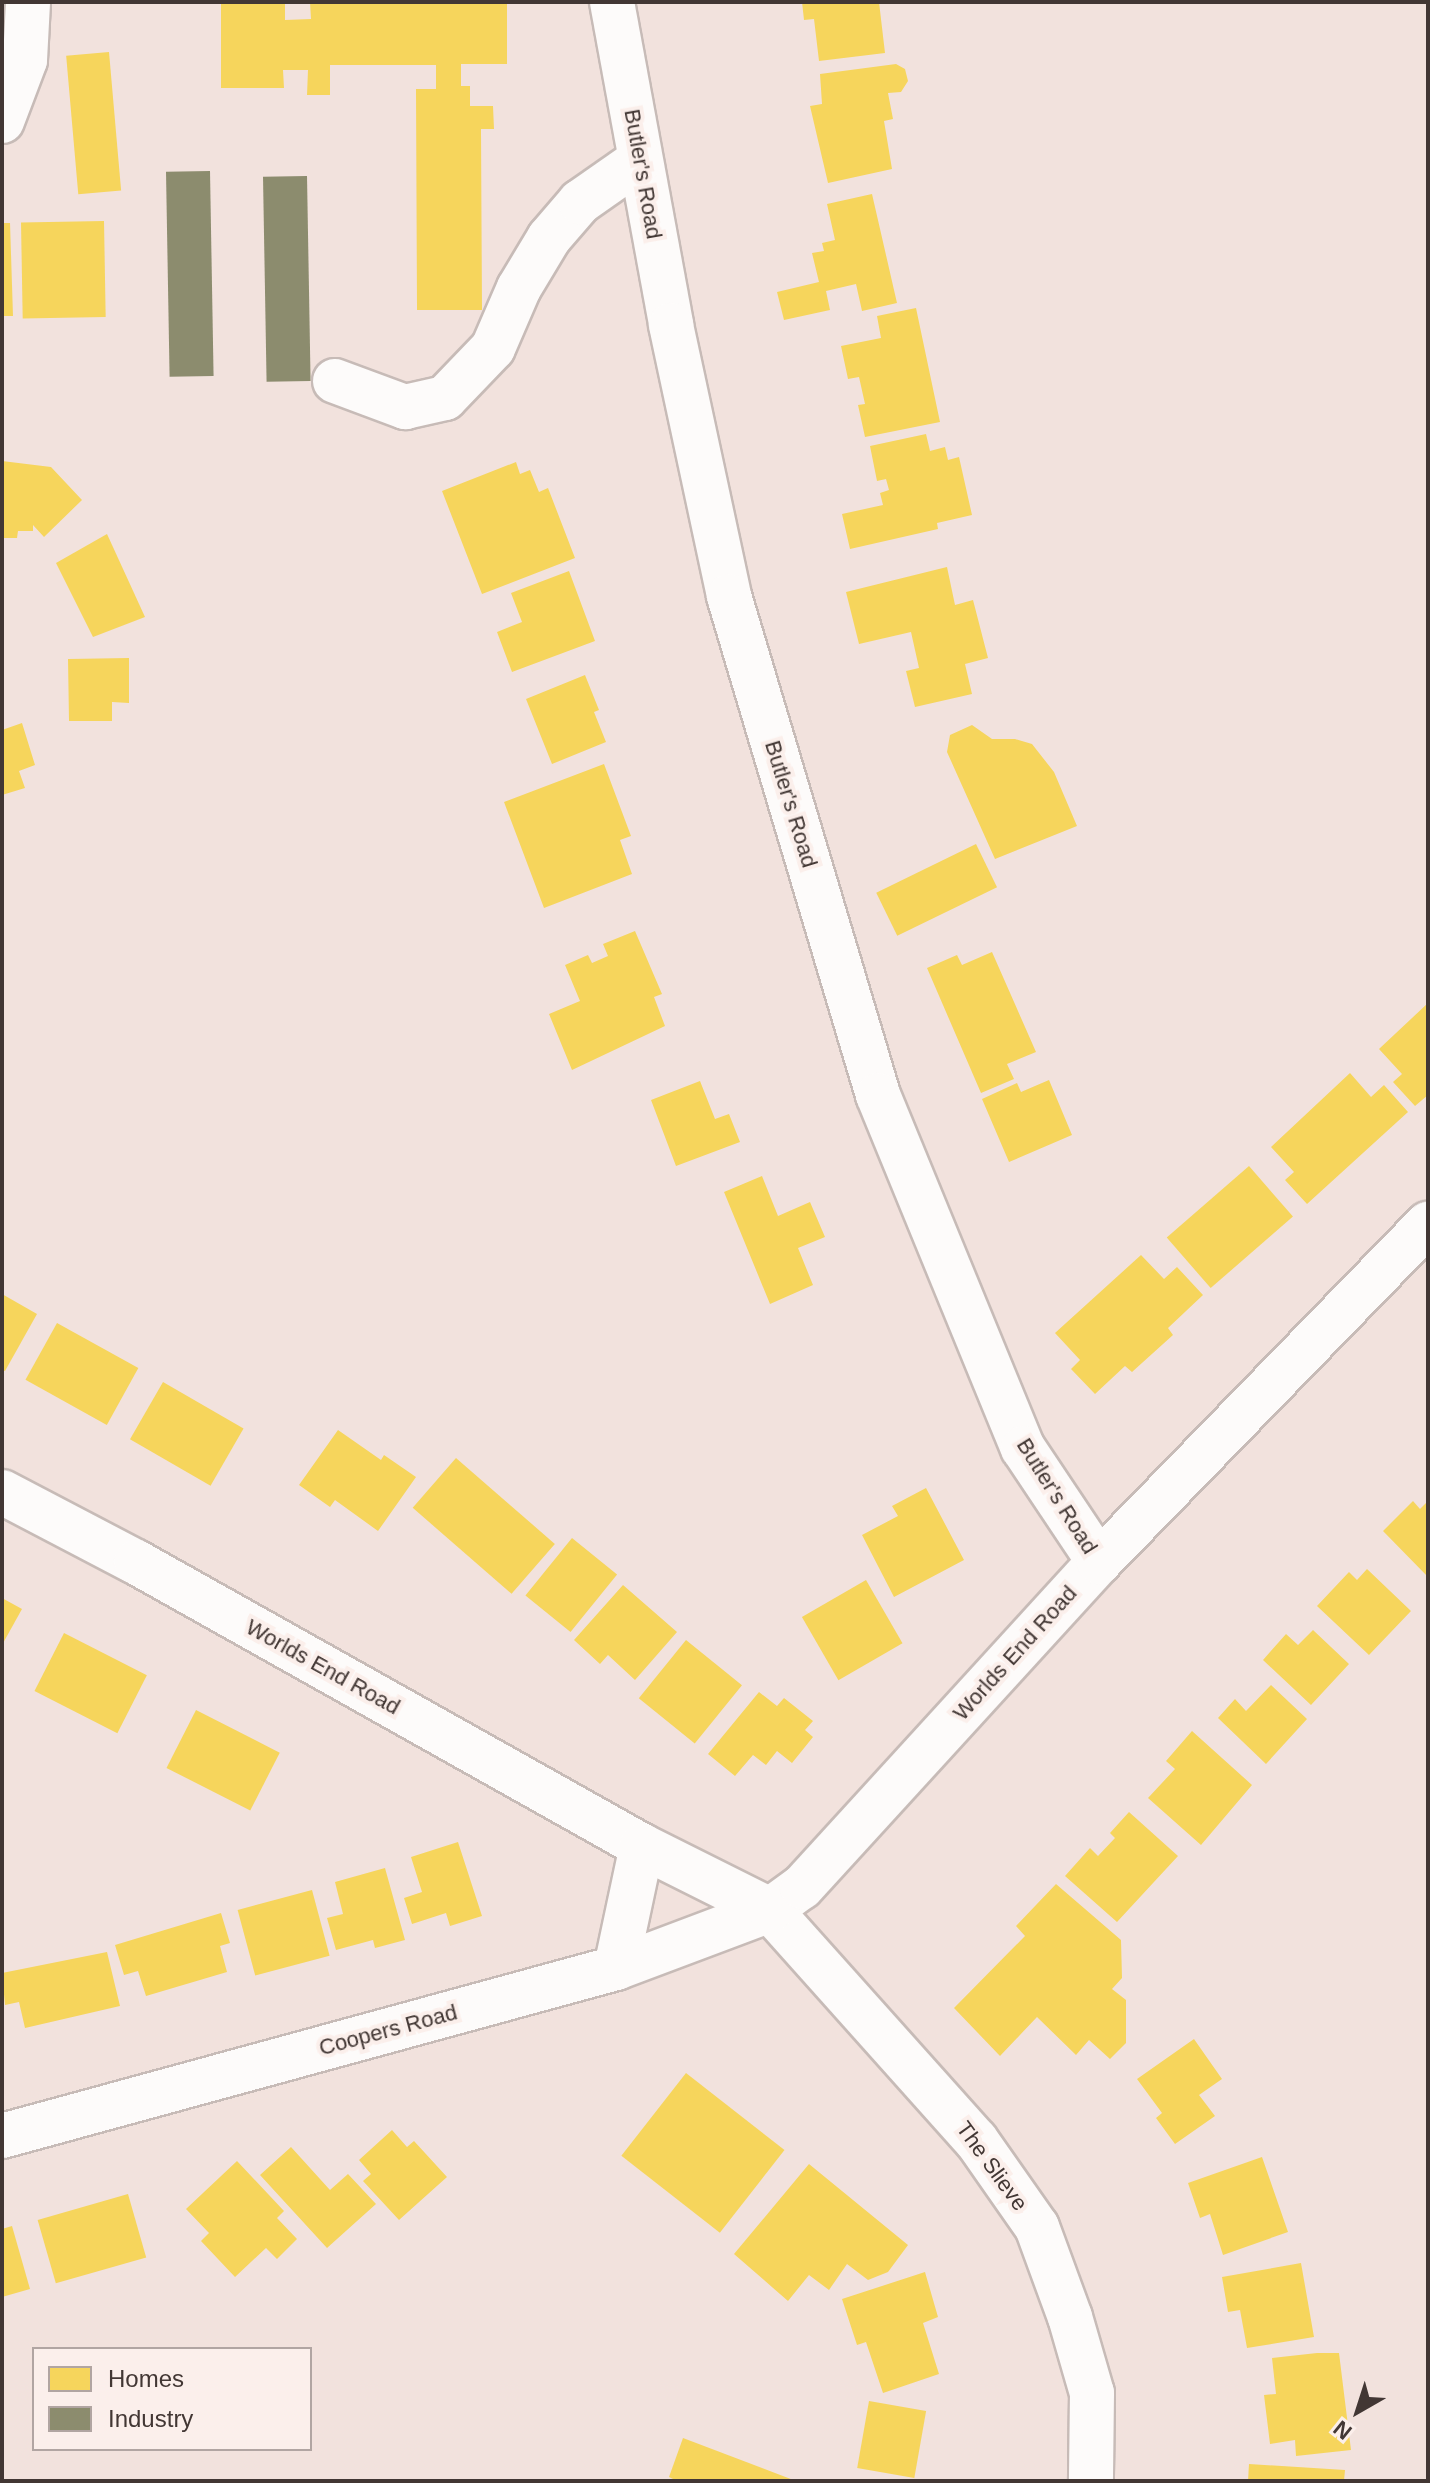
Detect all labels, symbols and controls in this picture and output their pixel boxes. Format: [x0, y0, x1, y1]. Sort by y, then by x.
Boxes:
street label: Butler's Road [619, 107, 667, 241]
street label: Butler's Road [759, 737, 823, 871]
street label: Butler's Road [1011, 1433, 1103, 1559]
street label: Worlds End Road [948, 1580, 1082, 1726]
street label: Worlds End Road [241, 1614, 405, 1720]
street label: Coopers Road [316, 1999, 460, 2061]
street label: The Slieve [951, 2116, 1033, 2216]
legend [32, 2347, 312, 2451]
text: Homes [108, 2365, 184, 2392]
north arrow [1318, 2371, 1398, 2451]
text: Industry [108, 2405, 193, 2432]
text: N [1329, 2415, 1357, 2445]

